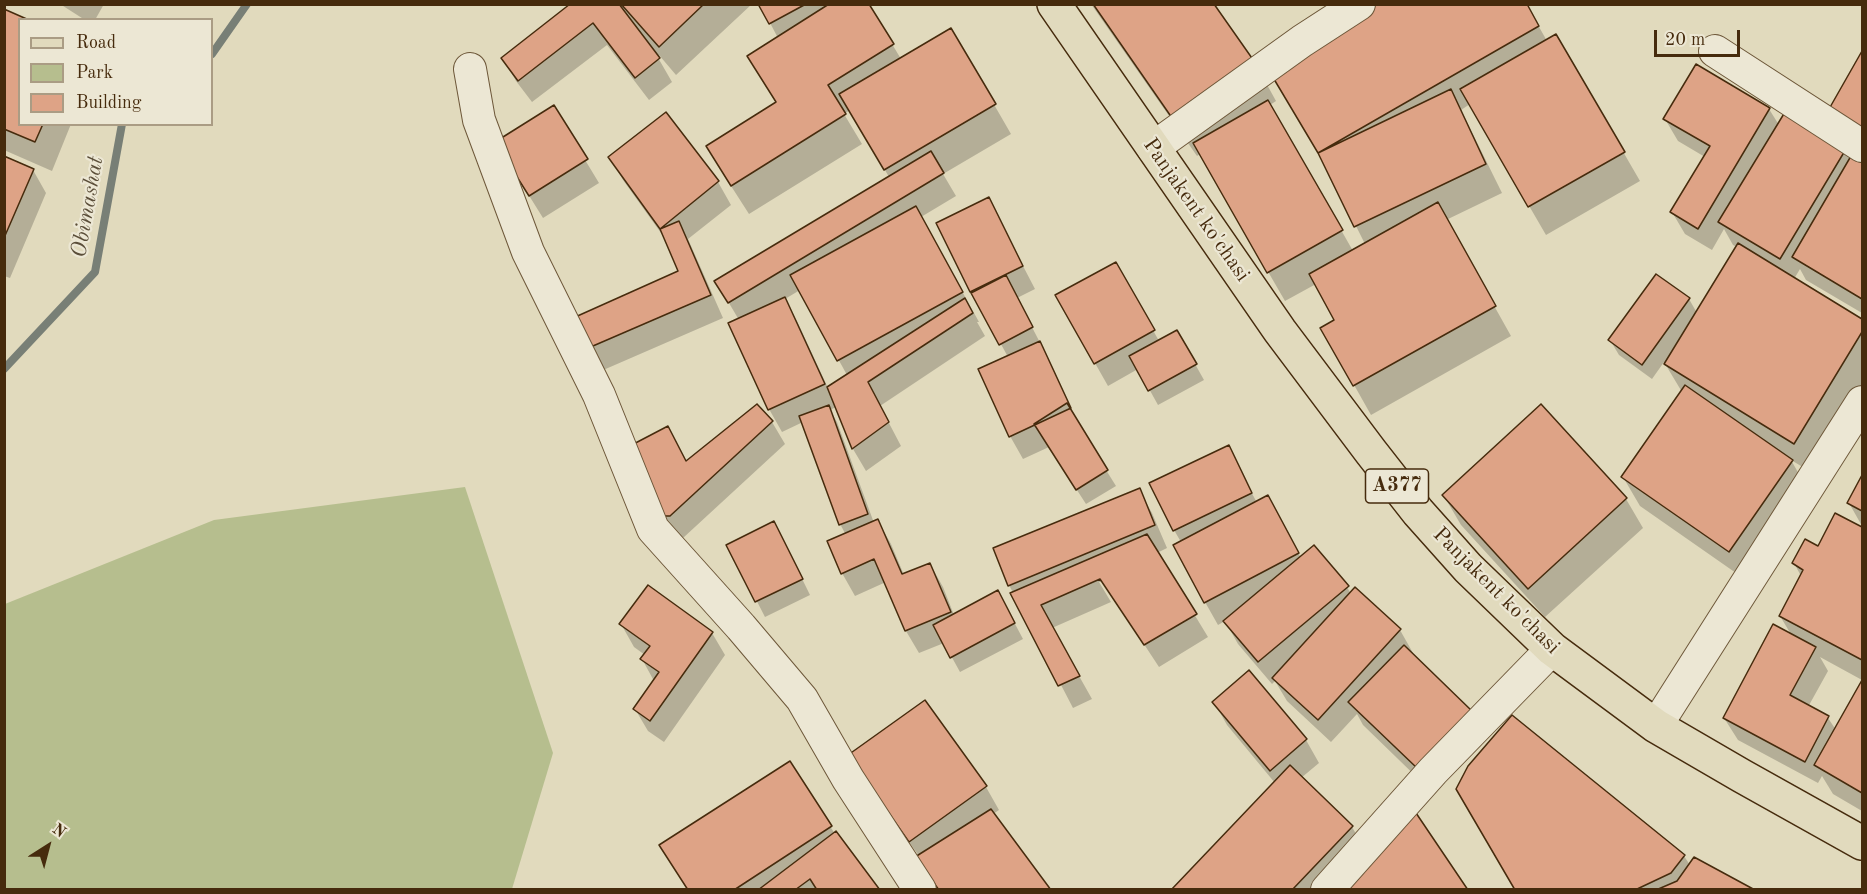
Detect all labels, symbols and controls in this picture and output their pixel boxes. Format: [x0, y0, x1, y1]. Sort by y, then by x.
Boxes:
legend [18, 18, 213, 126]
scale bar [1657, 18, 1742, 56]
text: 20 m [1665, 31, 1705, 49]
text: Road [76, 34, 116, 52]
text: Park [76, 64, 113, 82]
text: Building [76, 94, 141, 112]
street label: Panjakent ko'chasi [1137, 133, 1255, 287]
water label: Obimashat [66, 154, 110, 260]
road number: A377 [1366, 469, 1428, 503]
street label: Panjakent ko'chasi [1427, 522, 1565, 660]
north arrow [18, 816, 78, 876]
text: N [49, 821, 68, 842]

